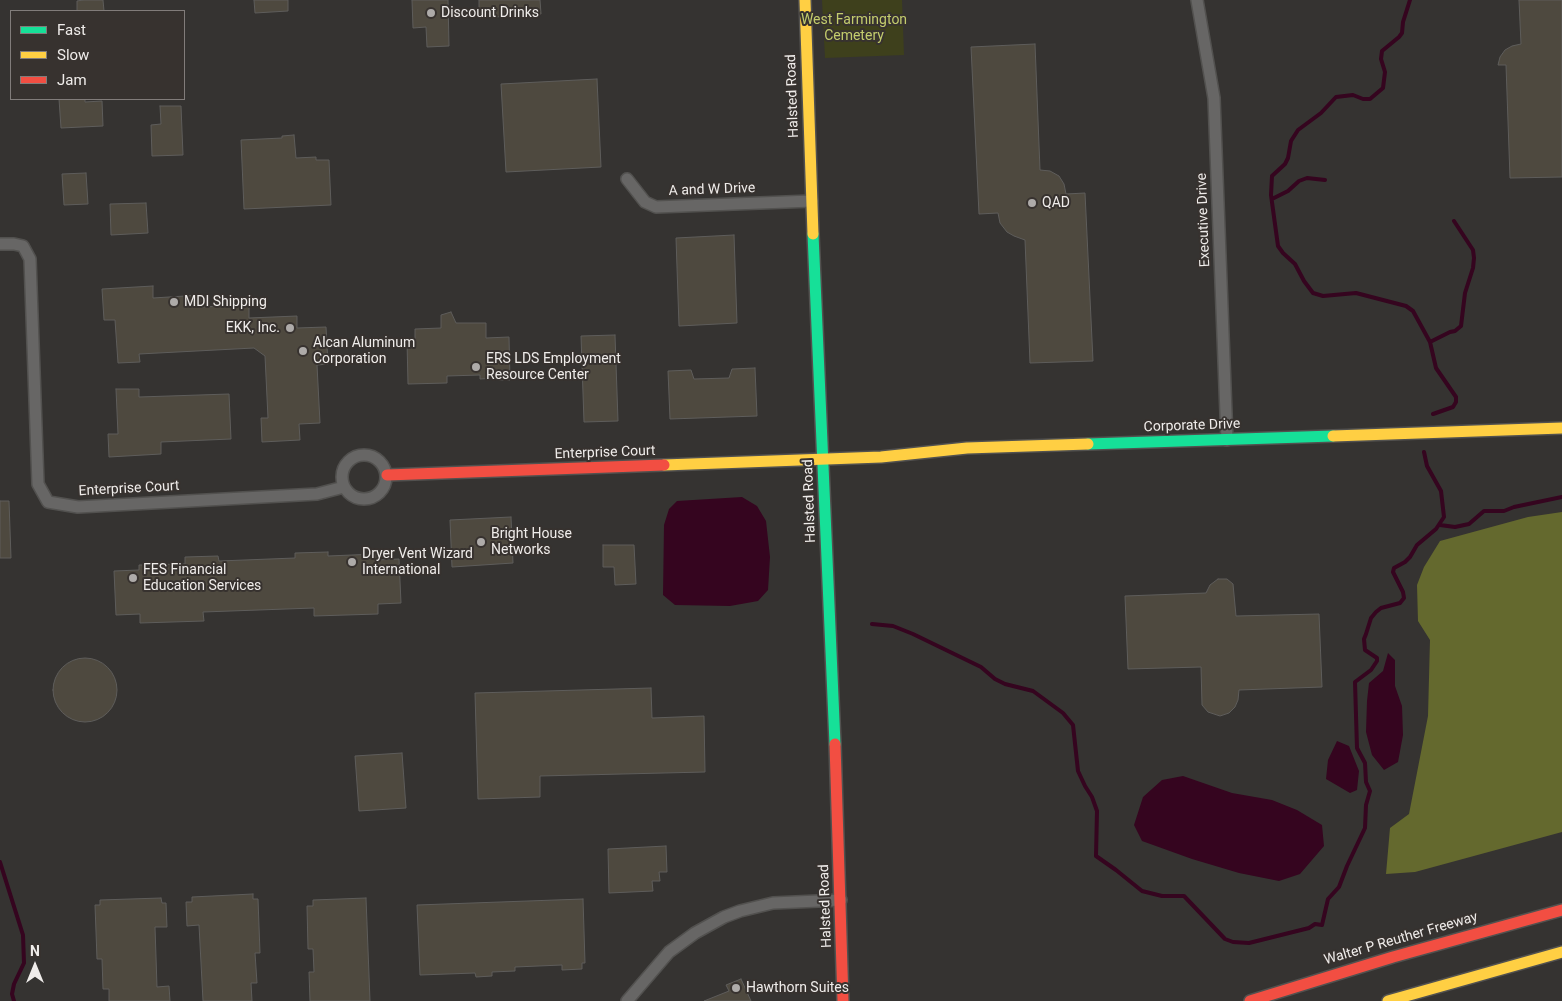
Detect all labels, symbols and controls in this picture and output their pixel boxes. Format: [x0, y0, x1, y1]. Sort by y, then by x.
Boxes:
place label: Discount Drinks [441, 5, 539, 21]
marker: Discount Drinks [425, 7, 437, 19]
legend [10, 10, 185, 100]
park label: West Farmington Cemetery [801, 12, 907, 44]
text: Fast [57, 21, 86, 39]
text: Slow [57, 46, 89, 64]
street label: Halsted Road [783, 54, 803, 138]
text: Jam [57, 71, 87, 89]
street label: Executive Drive [1194, 173, 1214, 267]
street label: A and W Drive [668, 180, 756, 200]
place label: QAD [1042, 195, 1070, 211]
marker: QAD [1026, 197, 1038, 209]
place label: MDI Shipping [184, 294, 267, 310]
marker: MDI Shipping [168, 296, 180, 308]
place label: EKK, Inc. [226, 320, 280, 336]
marker: EKK, Inc. [284, 322, 296, 334]
place label: Alcan Aluminum Corporation [313, 335, 415, 368]
marker: Alcan Aluminum Corporation [297, 345, 309, 357]
place label: ERS LDS Employment Resource Center [486, 351, 621, 384]
marker: ERS LDS Employment Resource Center [470, 361, 482, 373]
street label: Corporate Drive [1143, 416, 1241, 436]
street label: Enterprise Court [554, 443, 656, 463]
street label: Halsted Road [800, 459, 820, 543]
street label: Enterprise Court [78, 478, 180, 500]
place label: Bright House Networks [491, 526, 572, 558]
marker: Bright House Networks [475, 536, 487, 548]
place label: Dryer Vent Wizard International [362, 546, 473, 578]
marker: Dryer Vent Wizard International [346, 556, 358, 568]
place label: FES Financial Education Services [143, 562, 261, 594]
marker: FES Financial Education Services [127, 572, 139, 584]
street label: Halsted Road [816, 864, 836, 948]
street label: Walter P Reuther Freeway [1322, 909, 1480, 969]
north arrow [10, 941, 60, 991]
text: N [30, 943, 40, 959]
place label: Hawthorn Suites [746, 980, 849, 996]
marker: Hawthorn Suites [730, 982, 742, 994]

